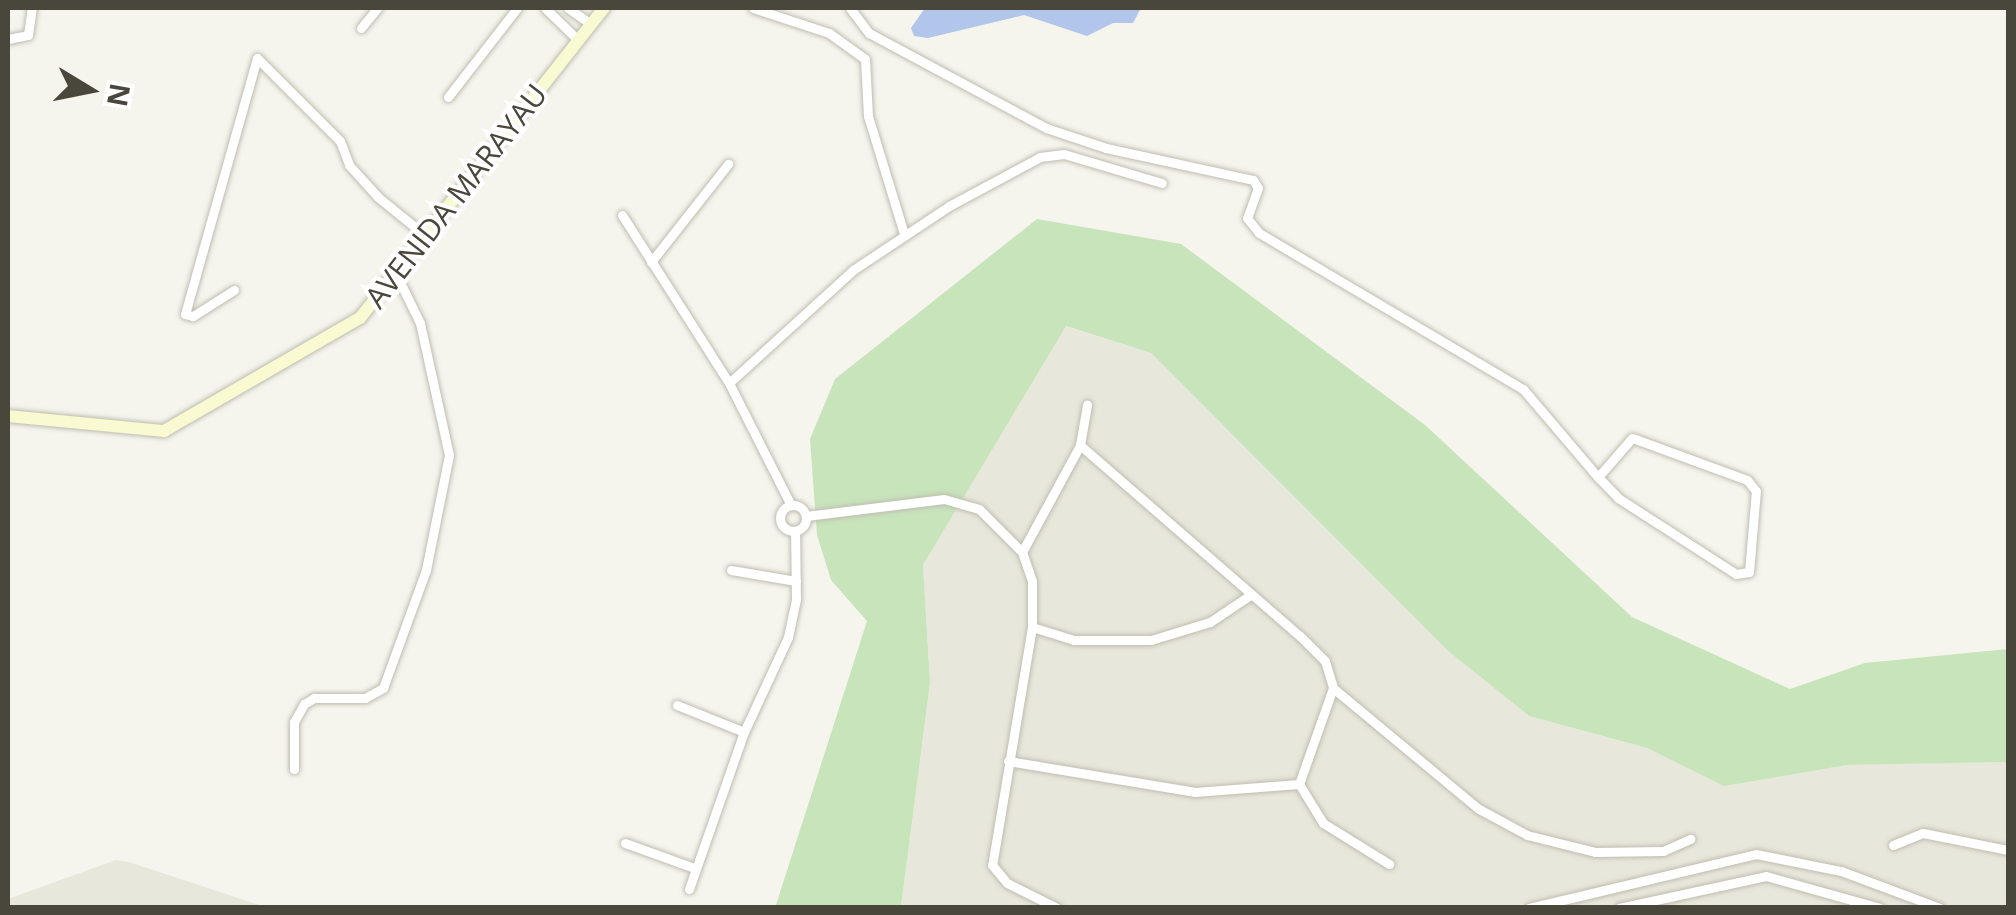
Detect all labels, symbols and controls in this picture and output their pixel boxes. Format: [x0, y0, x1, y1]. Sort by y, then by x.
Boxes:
north arrow [40, 40, 140, 140]
street label: AVENIDA MARAYAU [357, 77, 555, 315]
text: N [99, 81, 140, 110]

